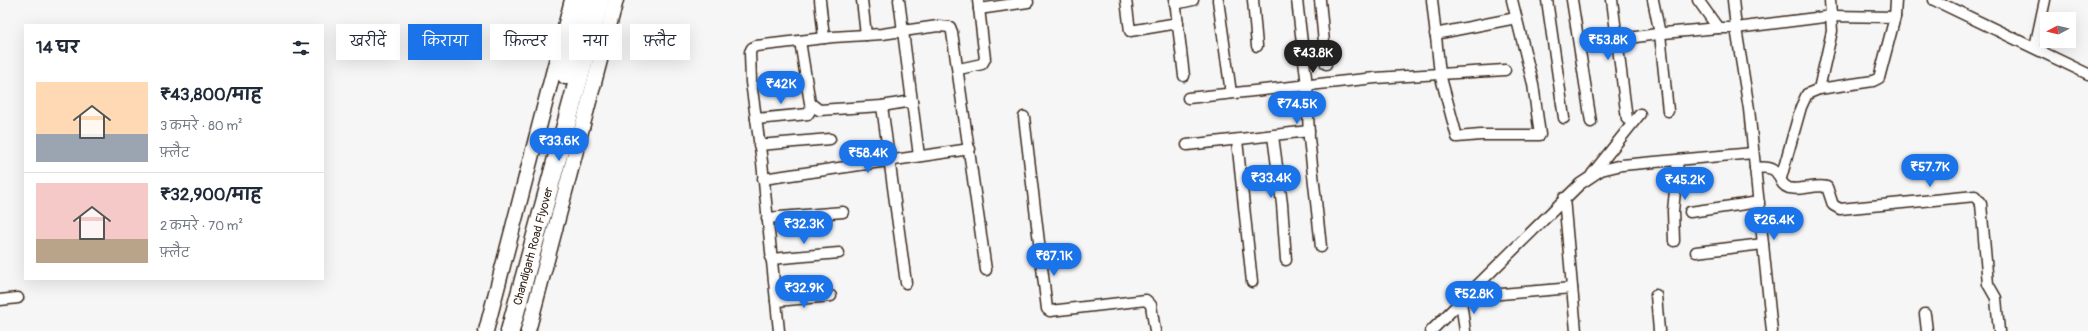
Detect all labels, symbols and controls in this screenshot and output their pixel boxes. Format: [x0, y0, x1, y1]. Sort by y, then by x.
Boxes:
north arrow [2040, 12, 2076, 48]
map controls [2040, 12, 2076, 48]
chip: खरीदें [336, 24, 400, 60]
chip: किराया [408, 24, 482, 60]
chip: फ़िल्टर [490, 24, 561, 60]
chip: नया [569, 24, 622, 60]
chip: फ़्लैट [630, 24, 690, 60]
pin: ₹53.8K [1575, 27, 1641, 61]
text: ₹53.8K [1588, 32, 1628, 48]
text: 14 घर [36, 37, 79, 58]
icon: filters [290, 37, 312, 59]
pin: ₹43.8K [1280, 40, 1346, 74]
text: ₹43.8K [1293, 45, 1333, 61]
pin: ₹42K [757, 71, 805, 105]
text: ₹42K [766, 76, 796, 92]
text: ₹43,800/माह [160, 84, 262, 105]
pin: ₹74.5K [1264, 91, 1330, 125]
text: ₹74.5K [1277, 96, 1317, 112]
icon: home [68, 98, 116, 146]
text: 3 कमरे · 80 m² [160, 118, 243, 134]
pin: ₹33.6K [526, 128, 592, 162]
text: ₹33.6K [539, 133, 579, 149]
pin: ₹58.4K [835, 140, 901, 174]
text: फ़्लैट [160, 145, 190, 161]
text: ₹58.4K [848, 145, 888, 161]
pin: ₹57.7K [1897, 154, 1963, 188]
text: ₹57.7K [1910, 159, 1950, 175]
pin: ₹33.4K [1238, 165, 1304, 199]
pin: ₹45.2K [1652, 167, 1718, 201]
text: ₹33.4K [1251, 170, 1291, 186]
text: ₹45.2K [1665, 172, 1705, 188]
text: ₹32,900/माह [160, 184, 261, 205]
street label: Chandigarh Road Flyover [510, 185, 557, 307]
icon: home [68, 199, 116, 247]
pin: ₹26.4K [1741, 207, 1807, 241]
pin: ₹32.3K [771, 211, 837, 245]
text: ₹26.4K [1754, 212, 1794, 228]
text: ₹32.3K [784, 216, 824, 232]
text: 2 कमरे · 70 m² [160, 218, 243, 234]
pin: ₹87.1K [1021, 243, 1087, 277]
text: फ़्लैट [160, 245, 190, 261]
text: ₹87.1K [1036, 248, 1073, 264]
pin: ₹32.9K [771, 275, 837, 309]
text: ₹32.9K [784, 280, 824, 296]
pin: ₹52.8K [1441, 281, 1507, 315]
text: ₹52.8K [1454, 286, 1494, 302]

